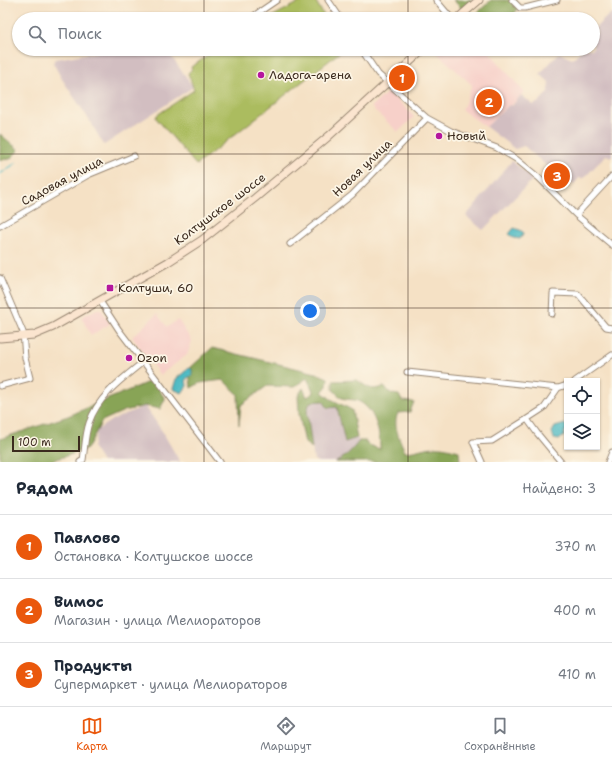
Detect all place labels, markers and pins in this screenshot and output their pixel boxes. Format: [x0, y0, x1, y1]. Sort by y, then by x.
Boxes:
pin: 1 [389, 63, 415, 93]
place label: Ладога-арена [269, 67, 352, 83]
marker: Ладога-арена [256, 70, 266, 80]
pin: 2 [476, 87, 502, 117]
place label: Новый [447, 128, 486, 144]
marker: Новый [434, 131, 444, 141]
pin: 3 [544, 161, 570, 191]
place label: Колтуши, 60 [118, 280, 193, 296]
marker: Колтуши, 60 [105, 283, 115, 293]
place label: Ozon [137, 350, 167, 366]
marker: Ozon [124, 353, 134, 363]

